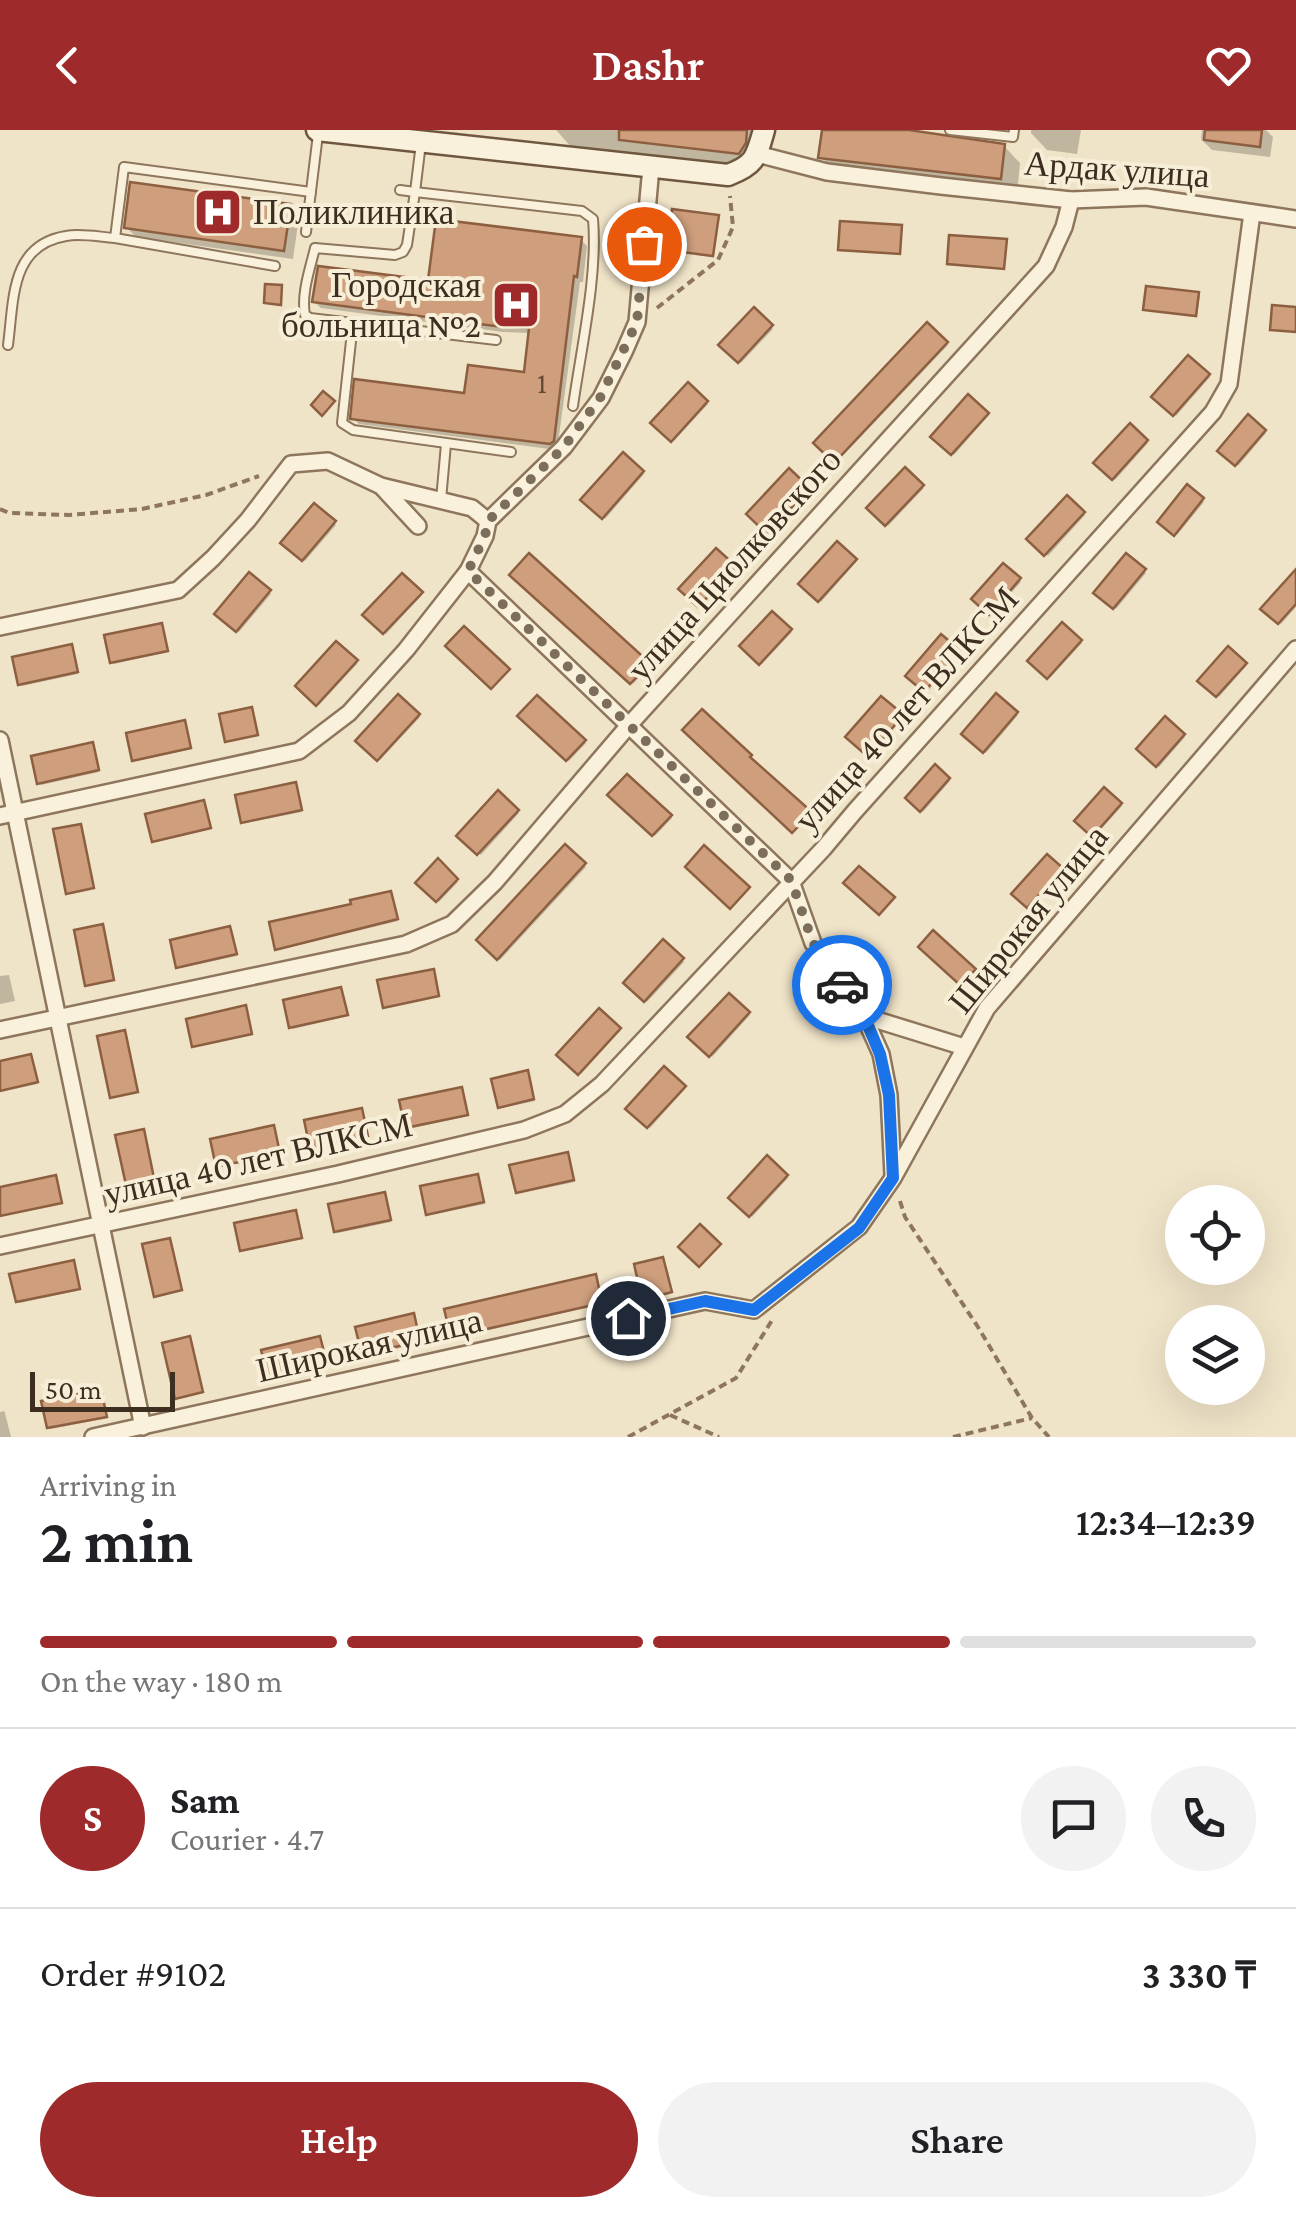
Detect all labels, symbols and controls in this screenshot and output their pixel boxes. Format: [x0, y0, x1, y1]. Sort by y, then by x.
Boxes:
icon: back [40, 38, 95, 93]
icon: heart [1201, 38, 1256, 93]
text: Dashr [592, 40, 704, 90]
street label: Ардак улица [1023, 144, 1211, 195]
hospital icon: Поликлиника [192, 186, 244, 238]
place label: Поликлиника [253, 193, 455, 232]
pin [602, 202, 687, 287]
icon: bag [617, 217, 672, 272]
place label: Городская больница №2 [281, 266, 481, 345]
hospital icon: Городская больница №2 [490, 279, 542, 331]
house number: 1 [537, 366, 547, 399]
street label: улица Циолковского [620, 440, 849, 689]
street label: улица 40 лет ВЛКСМ [787, 579, 1026, 839]
street label: Широкая улица [941, 817, 1116, 1021]
courier [792, 935, 892, 1035]
icon: car [815, 958, 870, 1013]
street label: улица 40 лет ВЛКСМ [100, 1105, 416, 1214]
map controls [1165, 1185, 1265, 1405]
button: locate [1165, 1185, 1265, 1285]
pin [586, 1276, 671, 1361]
icon: home [601, 1291, 656, 1346]
street label: Широкая улица [253, 1300, 486, 1390]
button: layers [1165, 1305, 1265, 1405]
scale bar [30, 1367, 175, 1412]
text: 50 m [45, 1374, 102, 1405]
text: Arriving in [40, 1467, 177, 1503]
text: 12:34–12:39 [1076, 1501, 1256, 1543]
text: 2 min [40, 1504, 193, 1576]
text: On the way · 180 m [40, 1663, 283, 1699]
button: chat [1021, 1766, 1126, 1871]
button: phone [1151, 1766, 1256, 1871]
text: Sam [170, 1779, 240, 1821]
text: S [83, 1797, 102, 1839]
text: Courier · 4.7 [170, 1821, 324, 1857]
text: Order #9102 [40, 1952, 226, 1994]
text: 3 330 ₸ [1142, 1954, 1256, 1996]
button: Help [40, 2082, 638, 2197]
button: Share [658, 2082, 1256, 2197]

